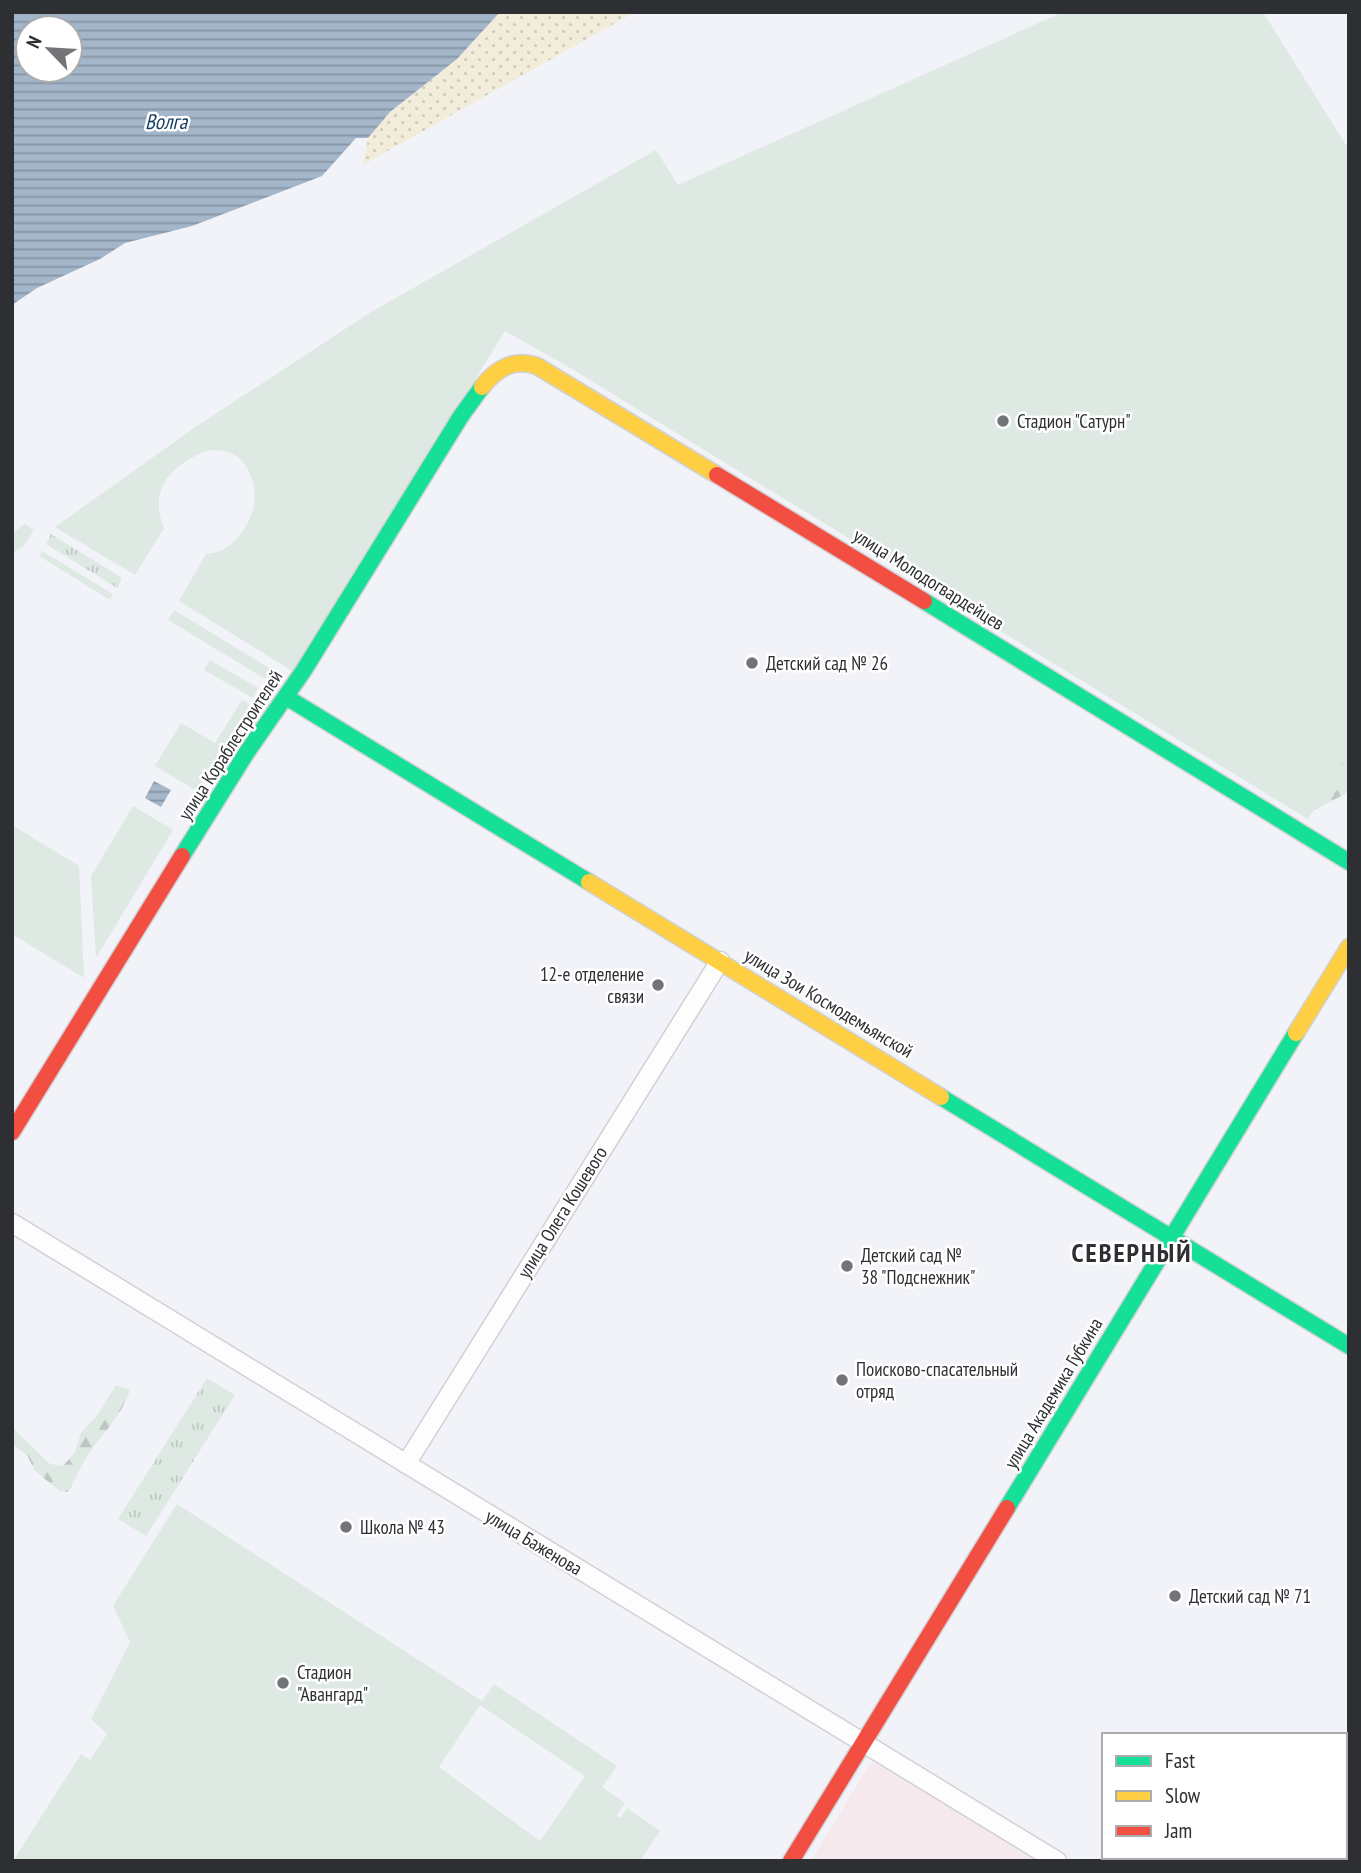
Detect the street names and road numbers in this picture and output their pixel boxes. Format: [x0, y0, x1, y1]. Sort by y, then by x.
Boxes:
street label: улица Молодогвардейцев [849, 523, 1009, 635]
street label: улица Кораблестроителей [173, 666, 287, 824]
street label: улица Зои Космодемьянской [740, 943, 918, 1063]
street label: улица Олега Кошевого [512, 1142, 612, 1282]
street label: улица Академика Губкина [998, 1313, 1108, 1473]
street label: улица Баженова [481, 1504, 587, 1580]

